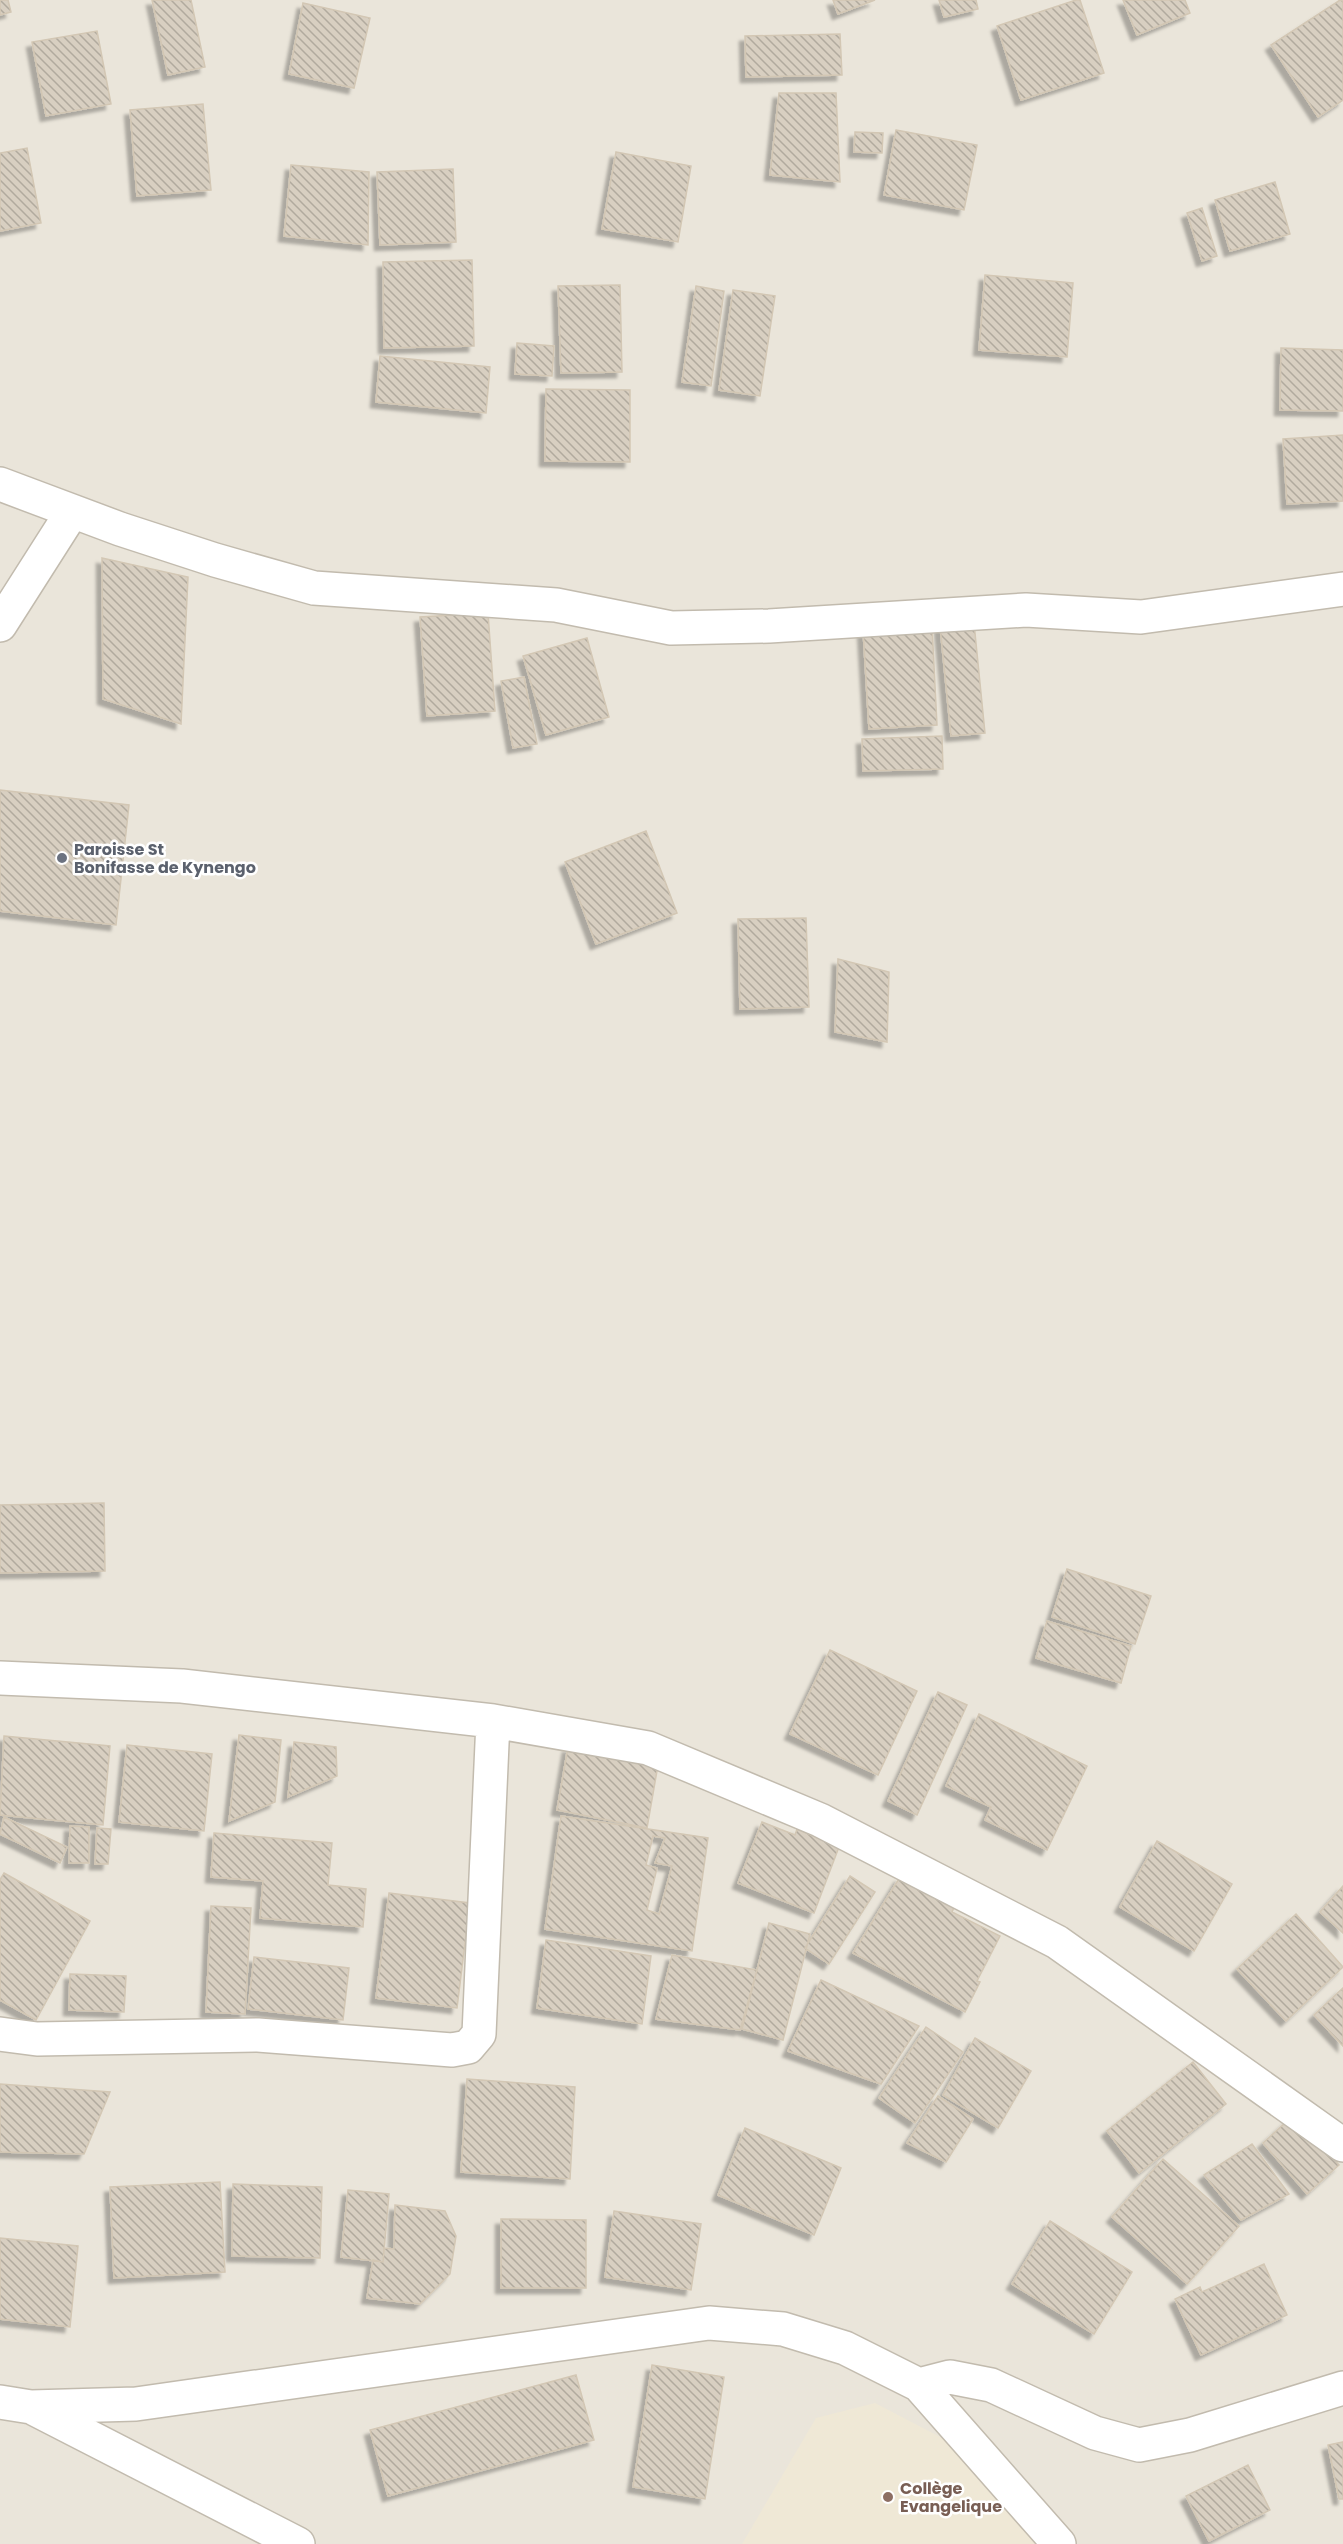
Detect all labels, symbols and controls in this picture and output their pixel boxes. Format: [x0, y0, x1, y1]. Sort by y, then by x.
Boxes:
place label: Paroisse St Bonifasse de Kynengo [74, 838, 256, 879]
marker: Paroisse St Bonifasse de Kynengo [55, 851, 69, 865]
place label: Collège Evangelique [900, 2477, 1002, 2518]
marker: Collège Evangelique [881, 2490, 895, 2504]

